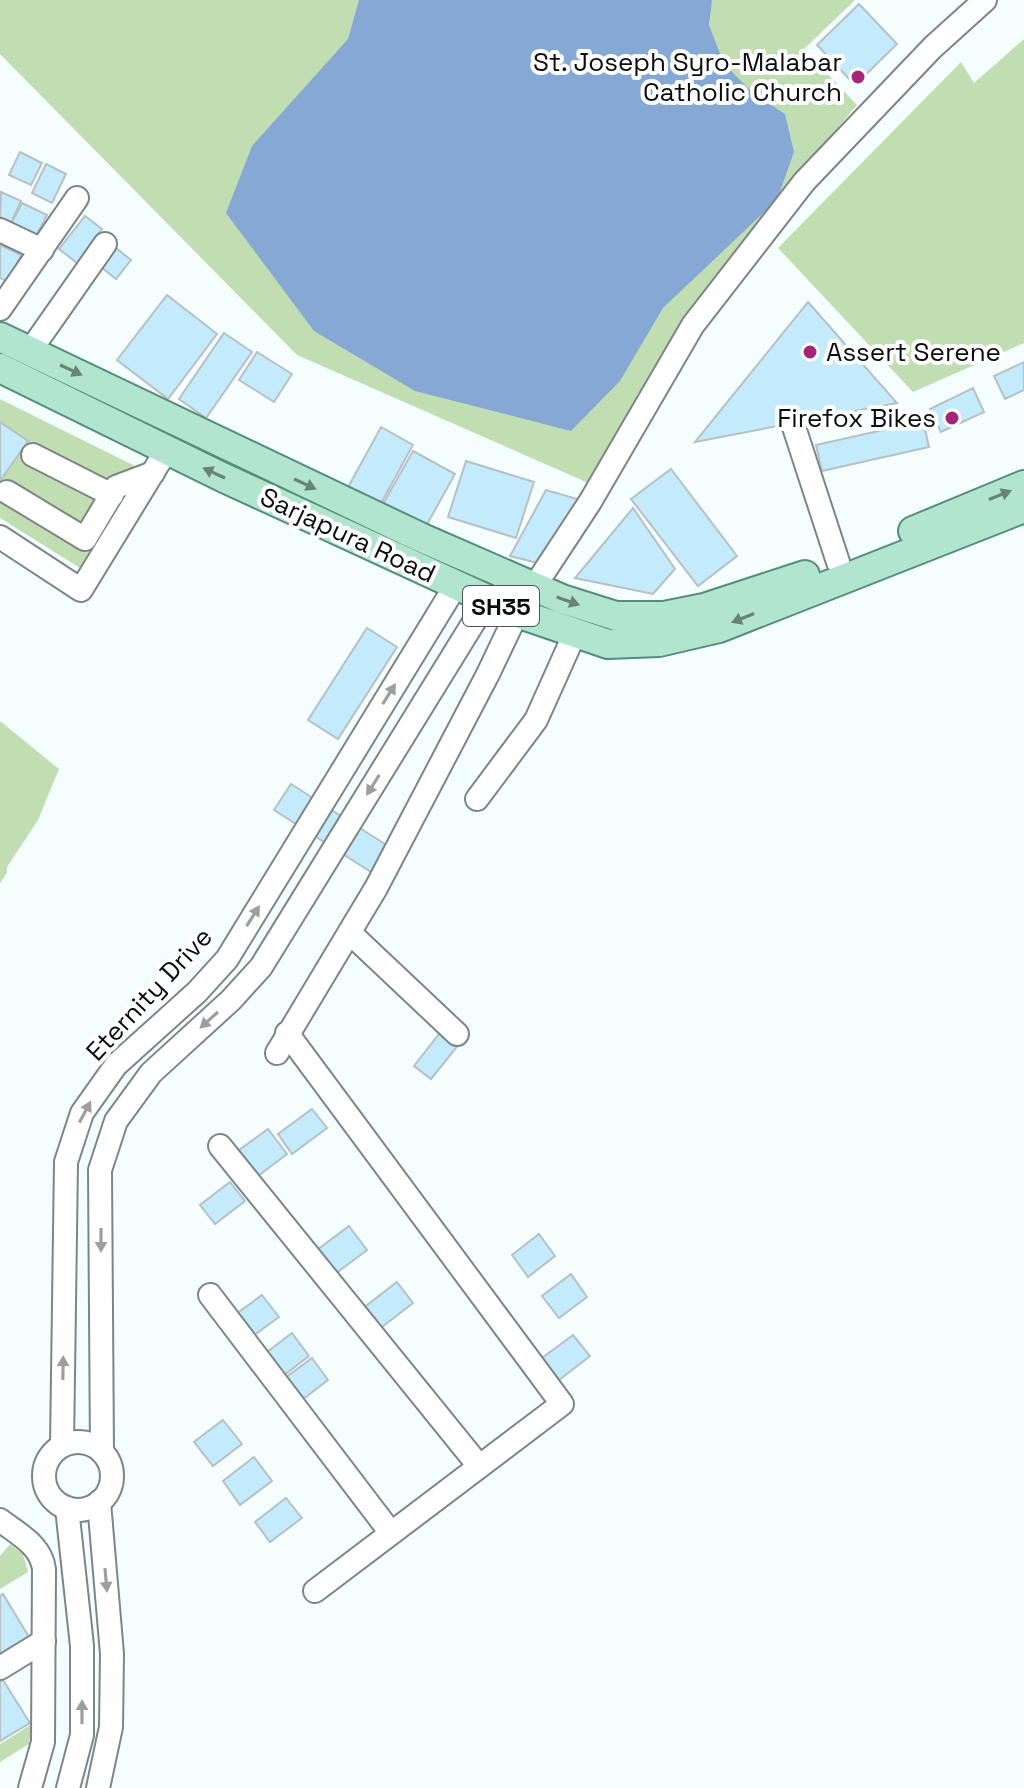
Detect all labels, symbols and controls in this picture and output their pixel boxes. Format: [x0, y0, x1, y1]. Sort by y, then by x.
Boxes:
place label: St. Joseph Syro-Malabar Catholic Church [533, 45, 842, 109]
marker: St. Joseph Syro-Malabar Catholic Church [849, 68, 867, 86]
place label: Assert Serene [826, 335, 1001, 369]
marker: Assert Serene [801, 343, 819, 361]
one-way arrow [59, 363, 83, 377]
place label: Firefox Bikes [777, 401, 936, 435]
marker: Firefox Bikes [943, 409, 961, 427]
one-way arrow [203, 466, 226, 480]
one-way arrow [293, 477, 316, 491]
street label: Sarjapura Road [255, 480, 441, 590]
one-way arrow [988, 489, 1012, 502]
road number: SH35 [463, 586, 539, 626]
one-way arrow [556, 595, 580, 607]
one-way arrow [731, 612, 755, 625]
one-way arrow [381, 683, 396, 706]
one-way arrow [367, 774, 381, 796]
one-way arrow [246, 905, 260, 927]
street label: Eternity Drive [78, 920, 220, 1068]
one-way arrow [199, 1011, 219, 1029]
one-way arrow [78, 1101, 92, 1123]
one-way arrow [95, 1228, 107, 1253]
one-way arrow [57, 1355, 69, 1380]
one-way arrow [100, 1568, 113, 1593]
one-way arrow [76, 1699, 88, 1724]

